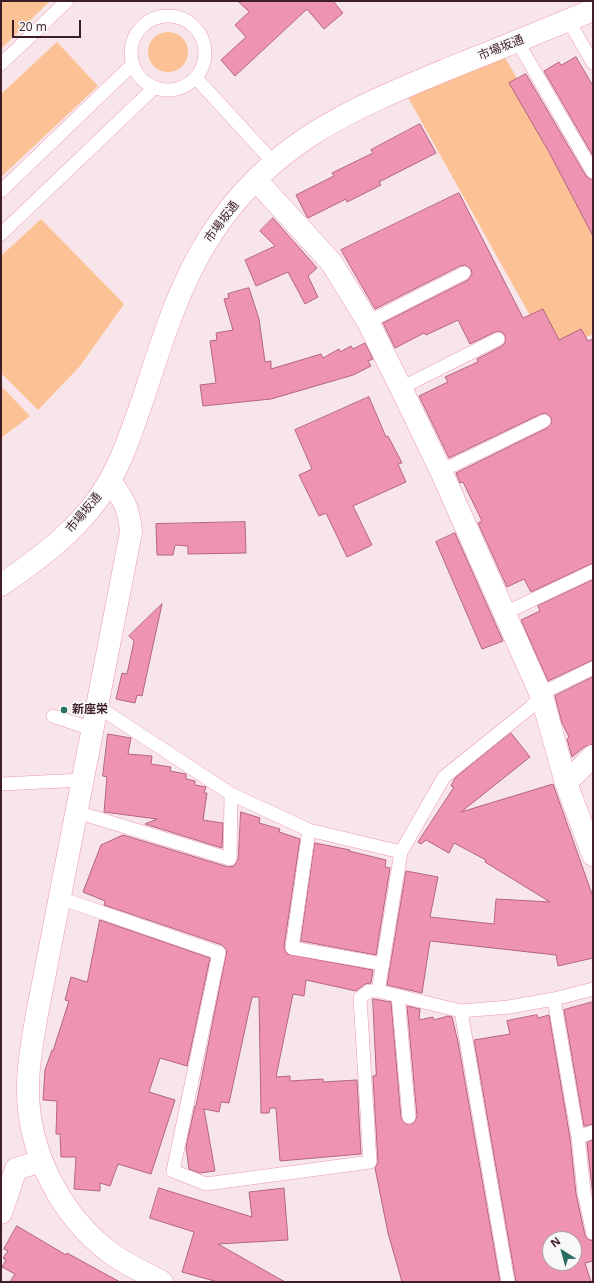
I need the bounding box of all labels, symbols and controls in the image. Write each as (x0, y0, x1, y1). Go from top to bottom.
scale bar (14, 12, 83, 38)
text: 20 m (19, 18, 47, 35)
street label: 市場坂通 (476, 32, 526, 64)
street label: 市場坂通 (202, 198, 242, 246)
street label: 市場坂通 (63, 490, 105, 536)
place label: 新座栄 (72, 703, 108, 717)
marker: 新座栄 (59, 705, 69, 715)
north arrow (542, 1231, 582, 1271)
text: N (547, 1233, 563, 1251)

